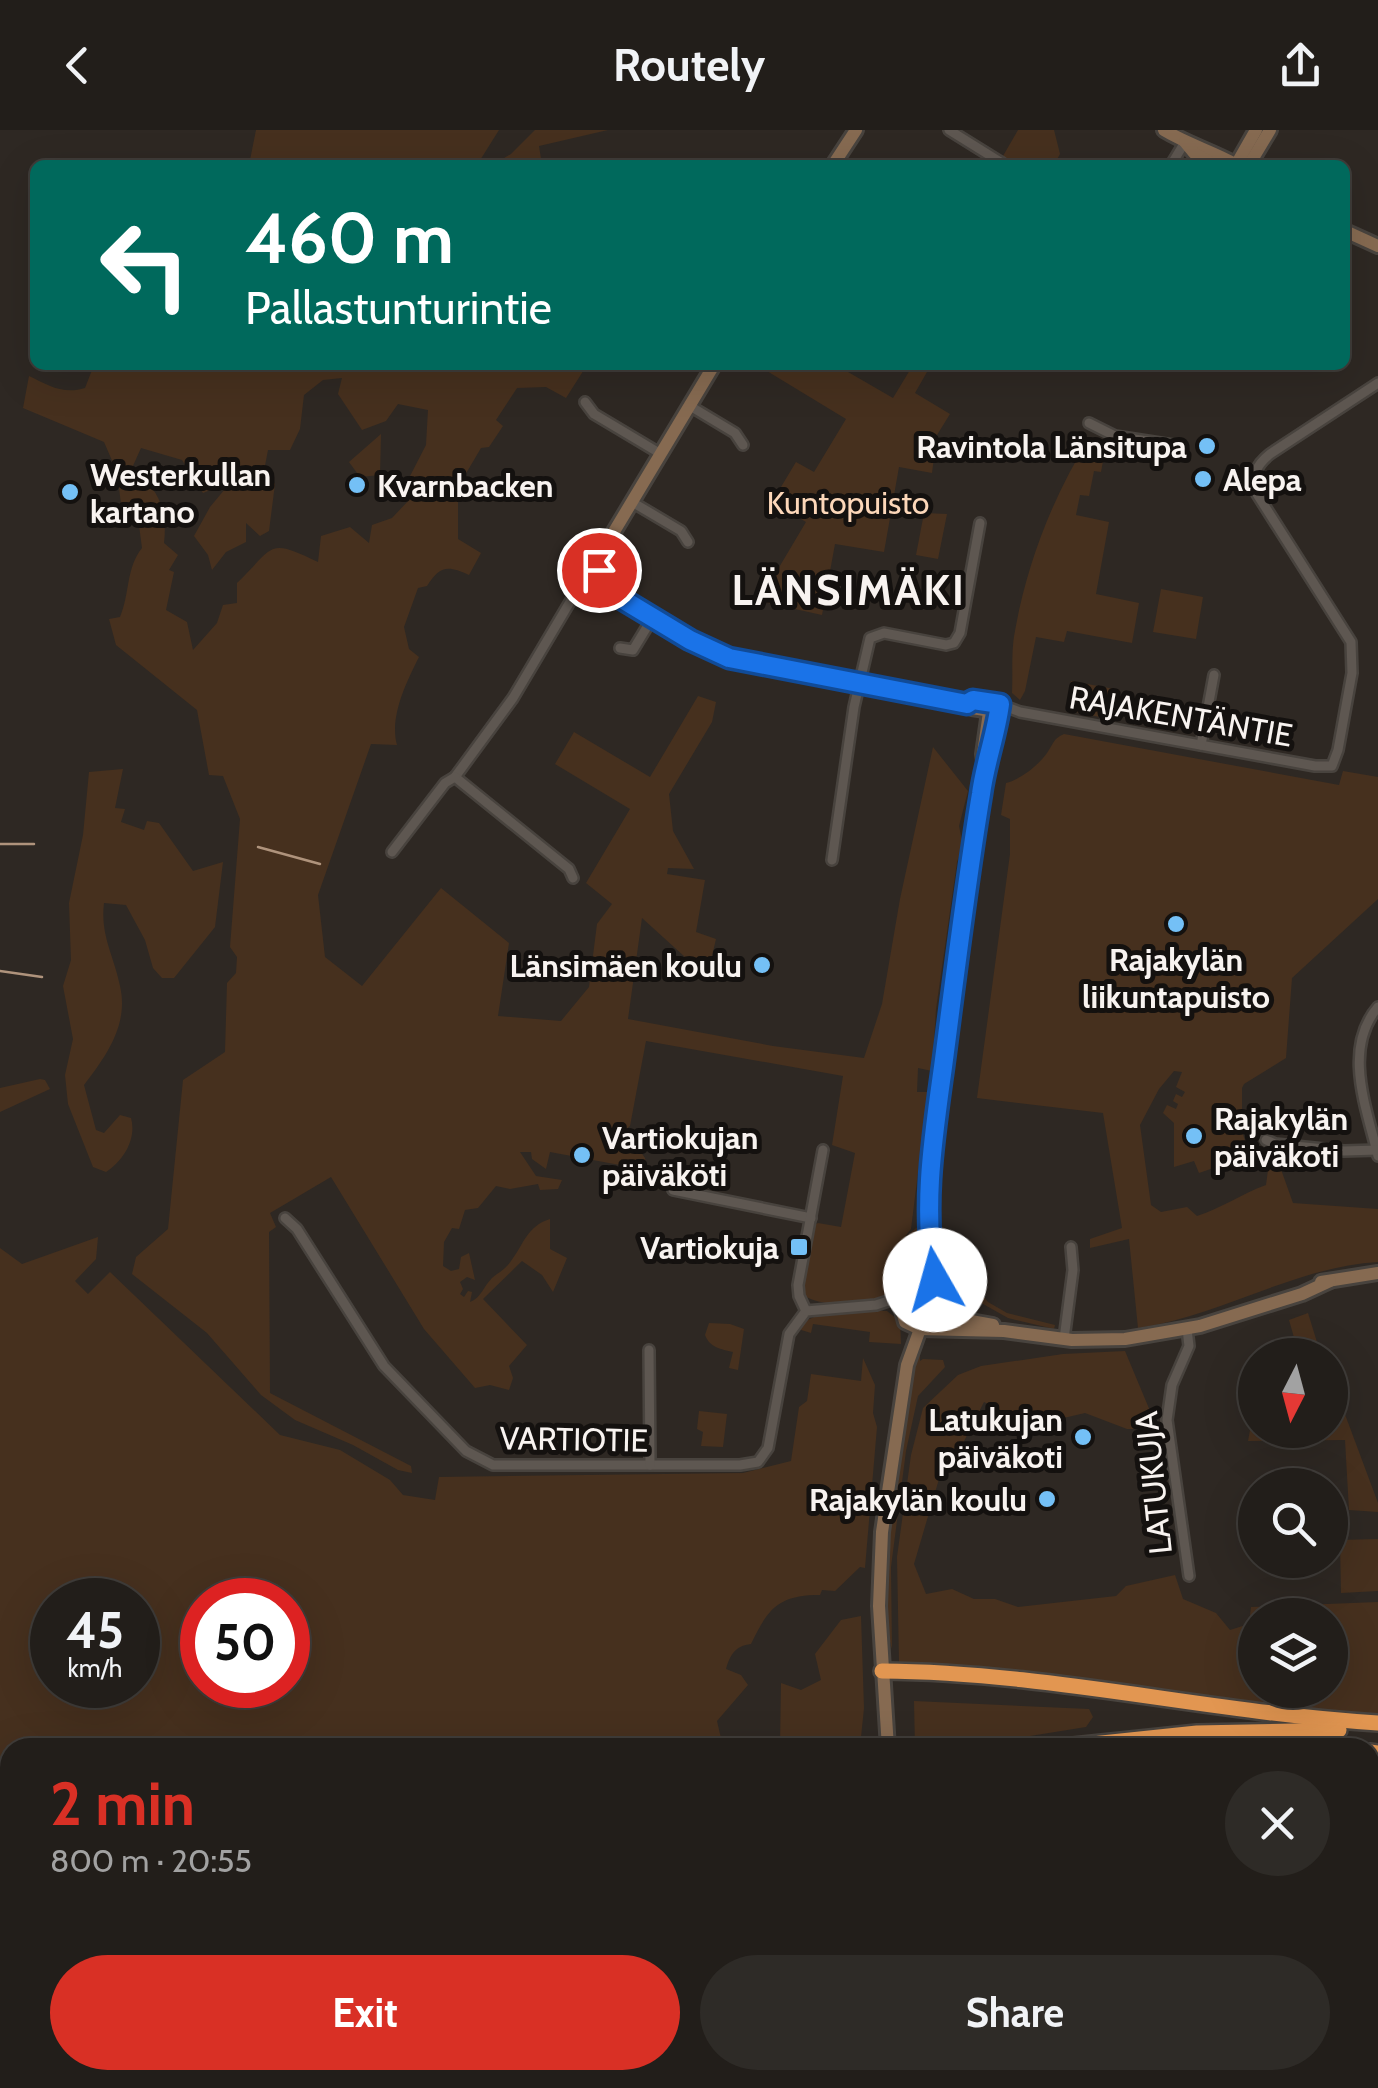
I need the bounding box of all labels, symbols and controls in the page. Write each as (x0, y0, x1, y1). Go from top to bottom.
icon: back (50, 38, 105, 93)
text: Routely (613, 38, 765, 92)
icon: share (1273, 38, 1328, 93)
text: 460 m (245, 195, 454, 281)
icon: left (80, 200, 210, 330)
text: Pallastunturintie (245, 281, 552, 335)
place label: Ravintola Länsitupa (916, 427, 1187, 466)
marker: Ravintola Länsitupa (1196, 435, 1218, 457)
place label: Westerkullan kartano (90, 455, 271, 531)
place label: Alepa (1223, 460, 1302, 499)
place label: Kvarnbacken (377, 466, 553, 505)
marker: Alepa (1192, 468, 1214, 490)
marker: Kvarnbacken (346, 474, 368, 496)
marker: Westerkullan kartano (59, 481, 81, 503)
park label: Kuntopuisto (767, 483, 929, 522)
pin (557, 528, 642, 613)
icon: arrive (572, 543, 627, 598)
district label: LÄNSIMÄKI (732, 564, 966, 616)
street label: RAJAKENTÄNTIE (1066, 677, 1296, 755)
marker: Rajakylän liikuntapuisto (1165, 913, 1187, 935)
place label: Rajakylän liikuntapuisto (1082, 940, 1270, 1016)
place label: Länsimäen koulu (509, 946, 742, 985)
marker: Länsimäen koulu (751, 954, 773, 976)
place label: Rajakylän päiväkoti (1214, 1099, 1348, 1175)
place label: Vartiokujan päiväköti (602, 1118, 758, 1194)
marker: Rajakylän päiväkoti (1183, 1125, 1205, 1147)
marker: Vartiokujan päiväköti (571, 1144, 593, 1166)
place label: Vartiokuja (640, 1228, 779, 1267)
position arrow (883, 1228, 987, 1332)
marker: Vartiokuja (788, 1236, 810, 1258)
north arrow (1238, 1338, 1348, 1448)
map controls (1238, 1338, 1348, 1708)
place label: Latukujan päiväkoti (928, 1400, 1063, 1476)
street label: LATUKUJA (1126, 1409, 1180, 1556)
street label: VARTIOTIE (499, 1418, 649, 1460)
marker: Latukujan päiväkoti (1072, 1426, 1094, 1448)
button: search (1238, 1468, 1348, 1578)
place label: Rajakylän koulu (809, 1480, 1027, 1519)
marker: Rajakylän koulu (1036, 1488, 1058, 1510)
speed limit sign: 50 (180, 1578, 310, 1708)
button: layers (1238, 1598, 1348, 1708)
text: 45 (66, 1600, 124, 1661)
text: km/h (68, 1653, 122, 1683)
text: 2 min (50, 1767, 195, 1840)
button: close (1225, 1771, 1330, 1876)
text: 800 m · 20:55 (50, 1841, 252, 1880)
button: Exit (50, 1955, 680, 2070)
button: Share (700, 1955, 1330, 2070)

